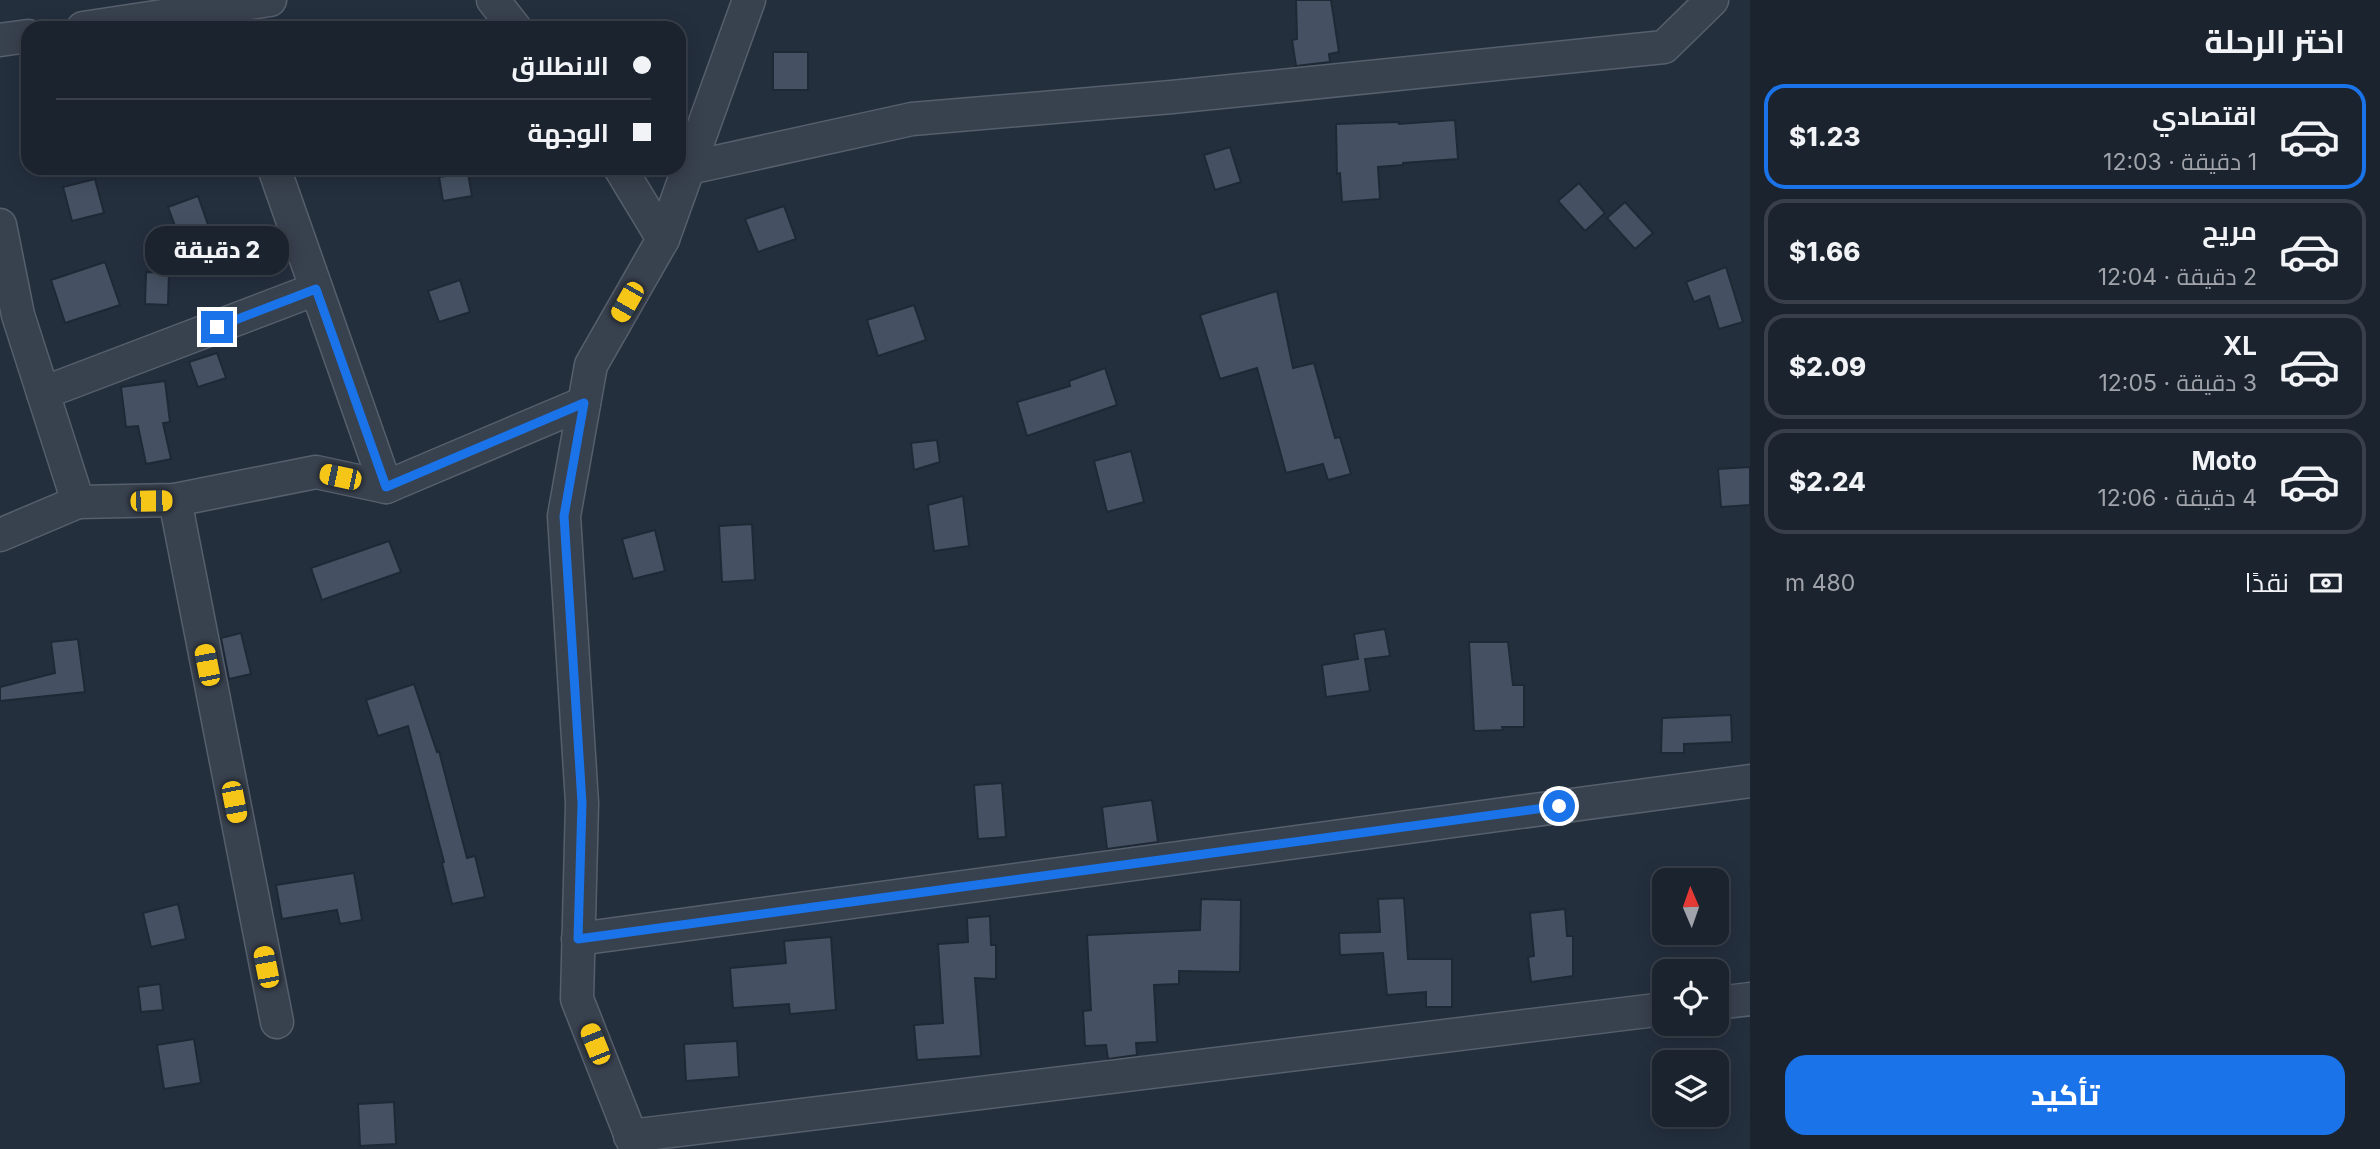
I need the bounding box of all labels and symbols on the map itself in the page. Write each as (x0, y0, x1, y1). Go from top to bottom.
callout: 2 دقيقة (145, 226, 289, 274)
car (608, 279, 647, 325)
route end (201, 311, 233, 343)
car (318, 462, 363, 492)
car (130, 490, 173, 512)
car (193, 642, 222, 688)
car (220, 779, 249, 825)
route start (1543, 790, 1575, 822)
north arrow (1652, 868, 1729, 945)
car (252, 944, 281, 990)
car (578, 1021, 613, 1067)

